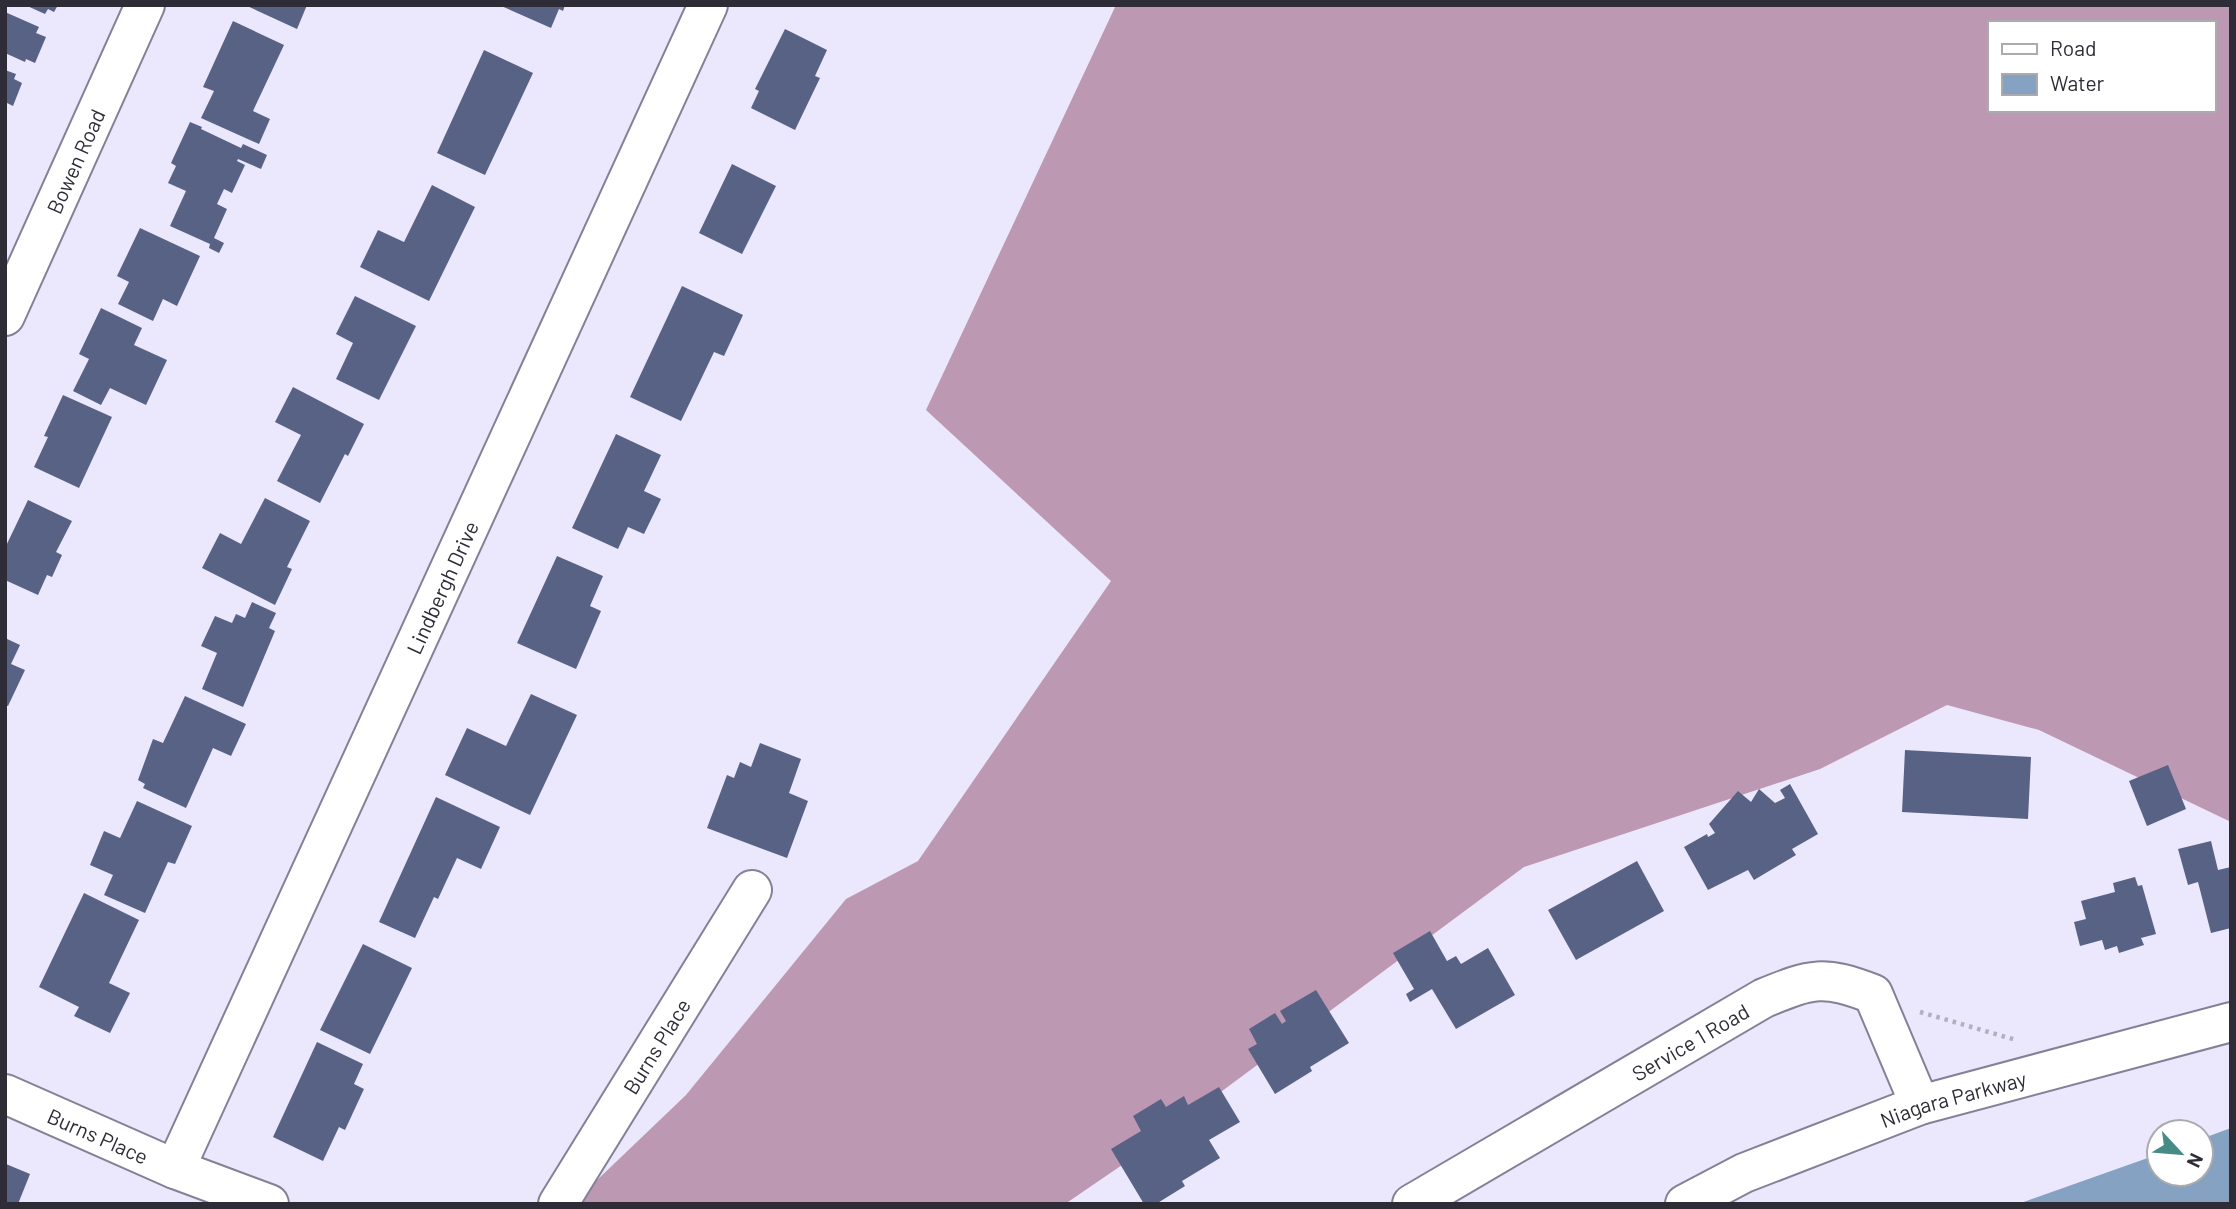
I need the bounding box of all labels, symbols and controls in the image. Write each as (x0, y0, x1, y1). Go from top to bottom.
legend (1988, 21, 2215, 112)
text: Road (2050, 35, 2096, 60)
text: Water (2050, 70, 2105, 95)
street label: Bowen Road (40, 105, 109, 217)
street label: Lindbergh Drive (400, 517, 483, 658)
street label: Burns Place (617, 993, 695, 1098)
street label: Service 1 Road (1627, 997, 1753, 1085)
street label: Niagara Parkway (1876, 1065, 2029, 1132)
street label: Burns Place (44, 1102, 153, 1168)
north arrow (2145, 1118, 2215, 1188)
text: N (2183, 1150, 2209, 1171)

